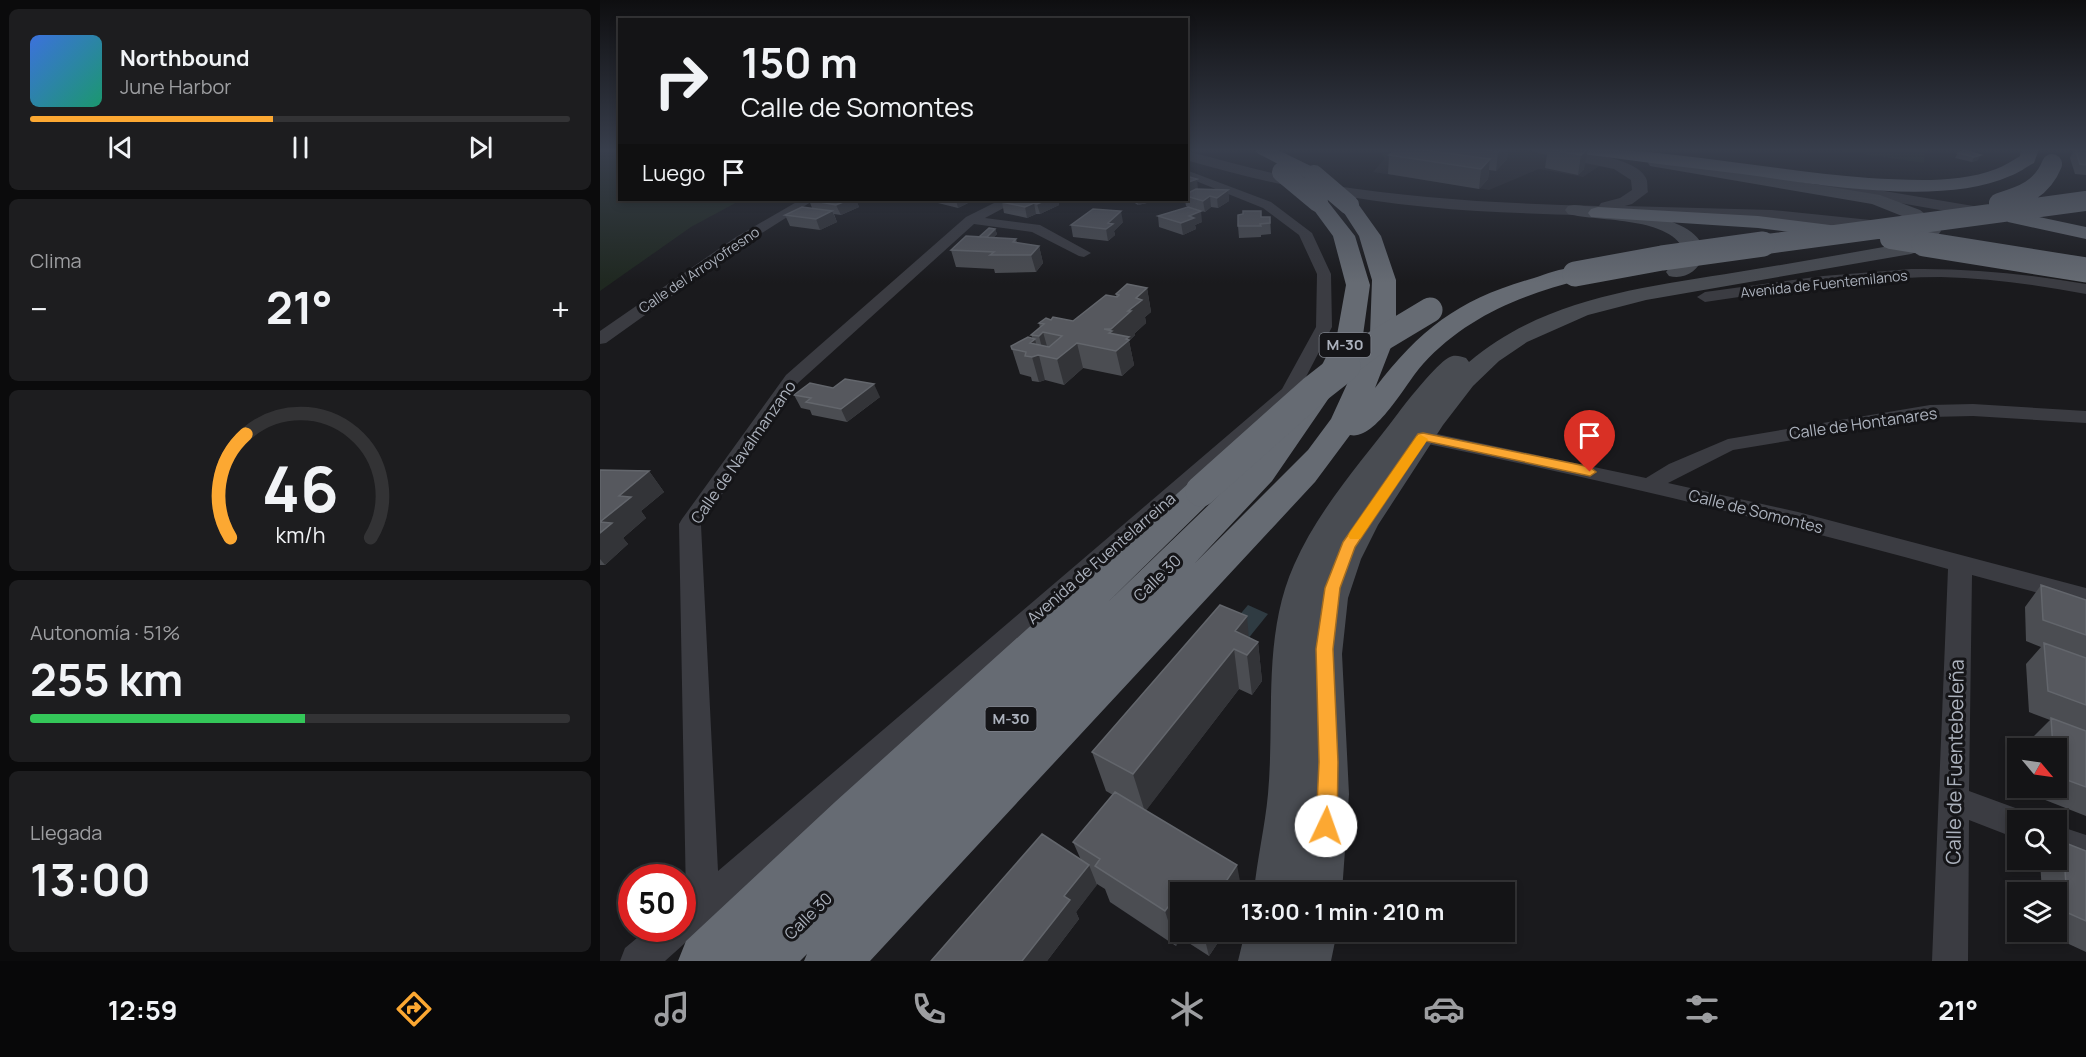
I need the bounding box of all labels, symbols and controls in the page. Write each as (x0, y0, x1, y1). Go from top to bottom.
text: 150 m (741, 33, 858, 91)
icon: right (642, 42, 720, 120)
text: Northbound (120, 43, 250, 73)
text: June Harbor (120, 73, 232, 100)
text: Calle de Somontes (741, 88, 974, 125)
icon: previous (104, 131, 137, 164)
icon: pause (284, 131, 317, 164)
icon: next (464, 131, 497, 164)
icon: arrive (717, 156, 750, 189)
text: Luego (642, 158, 705, 188)
street label: Calle del Arroyofresno (635, 222, 763, 317)
text: Clima (30, 247, 82, 274)
street label: Avenida de Fuentemilanos (1740, 265, 1908, 302)
text: 21° (266, 276, 333, 338)
text: − (30, 286, 48, 331)
text: + (551, 286, 570, 331)
road number: M-30 (1320, 333, 1371, 357)
street label: Calle de Navalmanzano (685, 376, 801, 528)
street label: Calle de Hontanares (1788, 402, 1938, 444)
pin (1564, 410, 1615, 472)
icon: arrive (1573, 419, 1606, 452)
text: 46 (262, 445, 338, 531)
street label: Calle de Somontes (1686, 484, 1826, 538)
street label: Avenida de Fuentelarreina (1022, 487, 1180, 629)
text: km/h (275, 520, 325, 549)
street label: Calle 30 (1128, 550, 1186, 606)
text: Autonomía · 51% (30, 619, 180, 646)
text: 255 km (30, 648, 183, 710)
street label: Calle de Fuentebeleña (1939, 659, 1970, 865)
road number: M-30 (986, 707, 1036, 731)
north arrow (2007, 738, 2067, 798)
map controls (2007, 738, 2067, 942)
position arrow (1294, 794, 1358, 858)
button: search (2007, 810, 2067, 870)
text: Llegada (30, 819, 102, 846)
text: 13:00 (30, 848, 151, 910)
speed limit sign: 50 (618, 864, 696, 942)
button: layers (2007, 882, 2067, 942)
street label: Calle 30 (779, 888, 837, 944)
text: 13:00 · 1 min · 210 m (1241, 897, 1444, 927)
icon: directions (393, 988, 435, 1030)
icon: music (651, 988, 693, 1030)
icon: phone (908, 988, 950, 1030)
icon: climate (1166, 988, 1208, 1030)
icon: car (1423, 988, 1465, 1030)
icon: filters (1681, 988, 1723, 1030)
text: 12:59 (108, 991, 178, 1028)
text: 21° (1938, 991, 1978, 1028)

